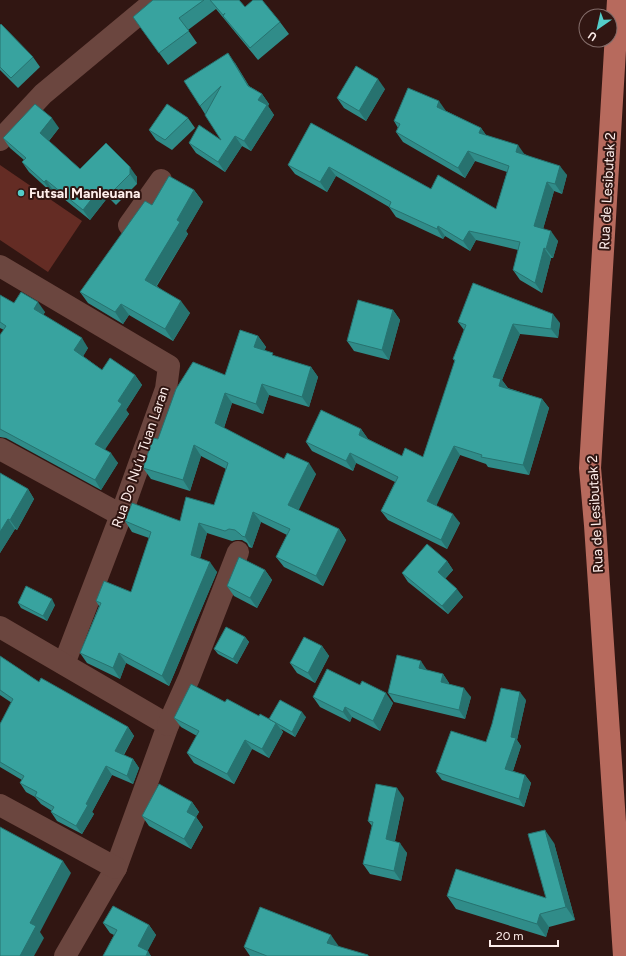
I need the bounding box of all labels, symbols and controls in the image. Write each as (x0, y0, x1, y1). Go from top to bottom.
north arrow (578, 8, 618, 48)
text: U (586, 28, 600, 43)
street label: Rua de Lesibutak 2 (596, 132, 619, 250)
place label: Futsal Manleuana (29, 185, 140, 202)
marker: Futsal Manleuana (16, 188, 26, 198)
street label: Rua Do Nu’u Tuan Laran (108, 384, 173, 530)
street label: Rua de Lesibutak 2 (584, 455, 607, 573)
scale bar (490, 922, 558, 948)
text: 20 m (496, 929, 524, 943)

